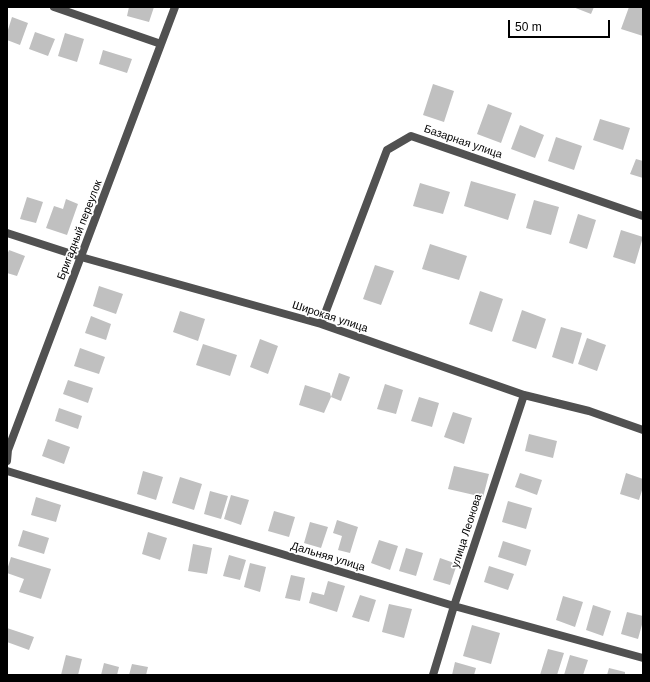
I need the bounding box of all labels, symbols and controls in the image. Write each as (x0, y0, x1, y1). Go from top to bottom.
scale bar (510, 12, 612, 38)
text: 50 m (515, 20, 542, 34)
street label: Базарная улица (422, 122, 504, 162)
street label: Бригадный переулок (55, 178, 105, 282)
street label: Широкая улица (290, 299, 370, 335)
street label: улица Леонова (449, 492, 485, 570)
street label: Дальняя улица (289, 539, 367, 575)

